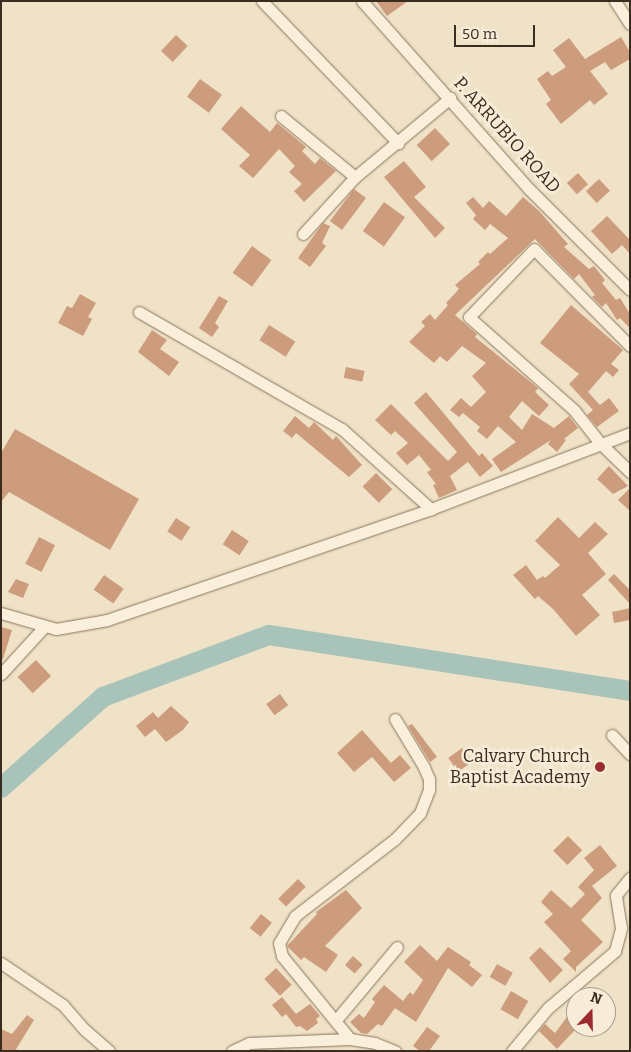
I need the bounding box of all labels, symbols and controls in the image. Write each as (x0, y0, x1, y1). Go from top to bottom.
scale bar (456, 15, 537, 47)
text: 50 m (462, 25, 497, 43)
street label: P. ARRUBIO ROAD (449, 72, 565, 198)
place label: Calvary Church Baptist Academy (450, 746, 590, 789)
marker: Calvary Church Baptist Academy (594, 761, 606, 773)
north arrow (566, 987, 616, 1037)
text: N (588, 989, 604, 1008)

